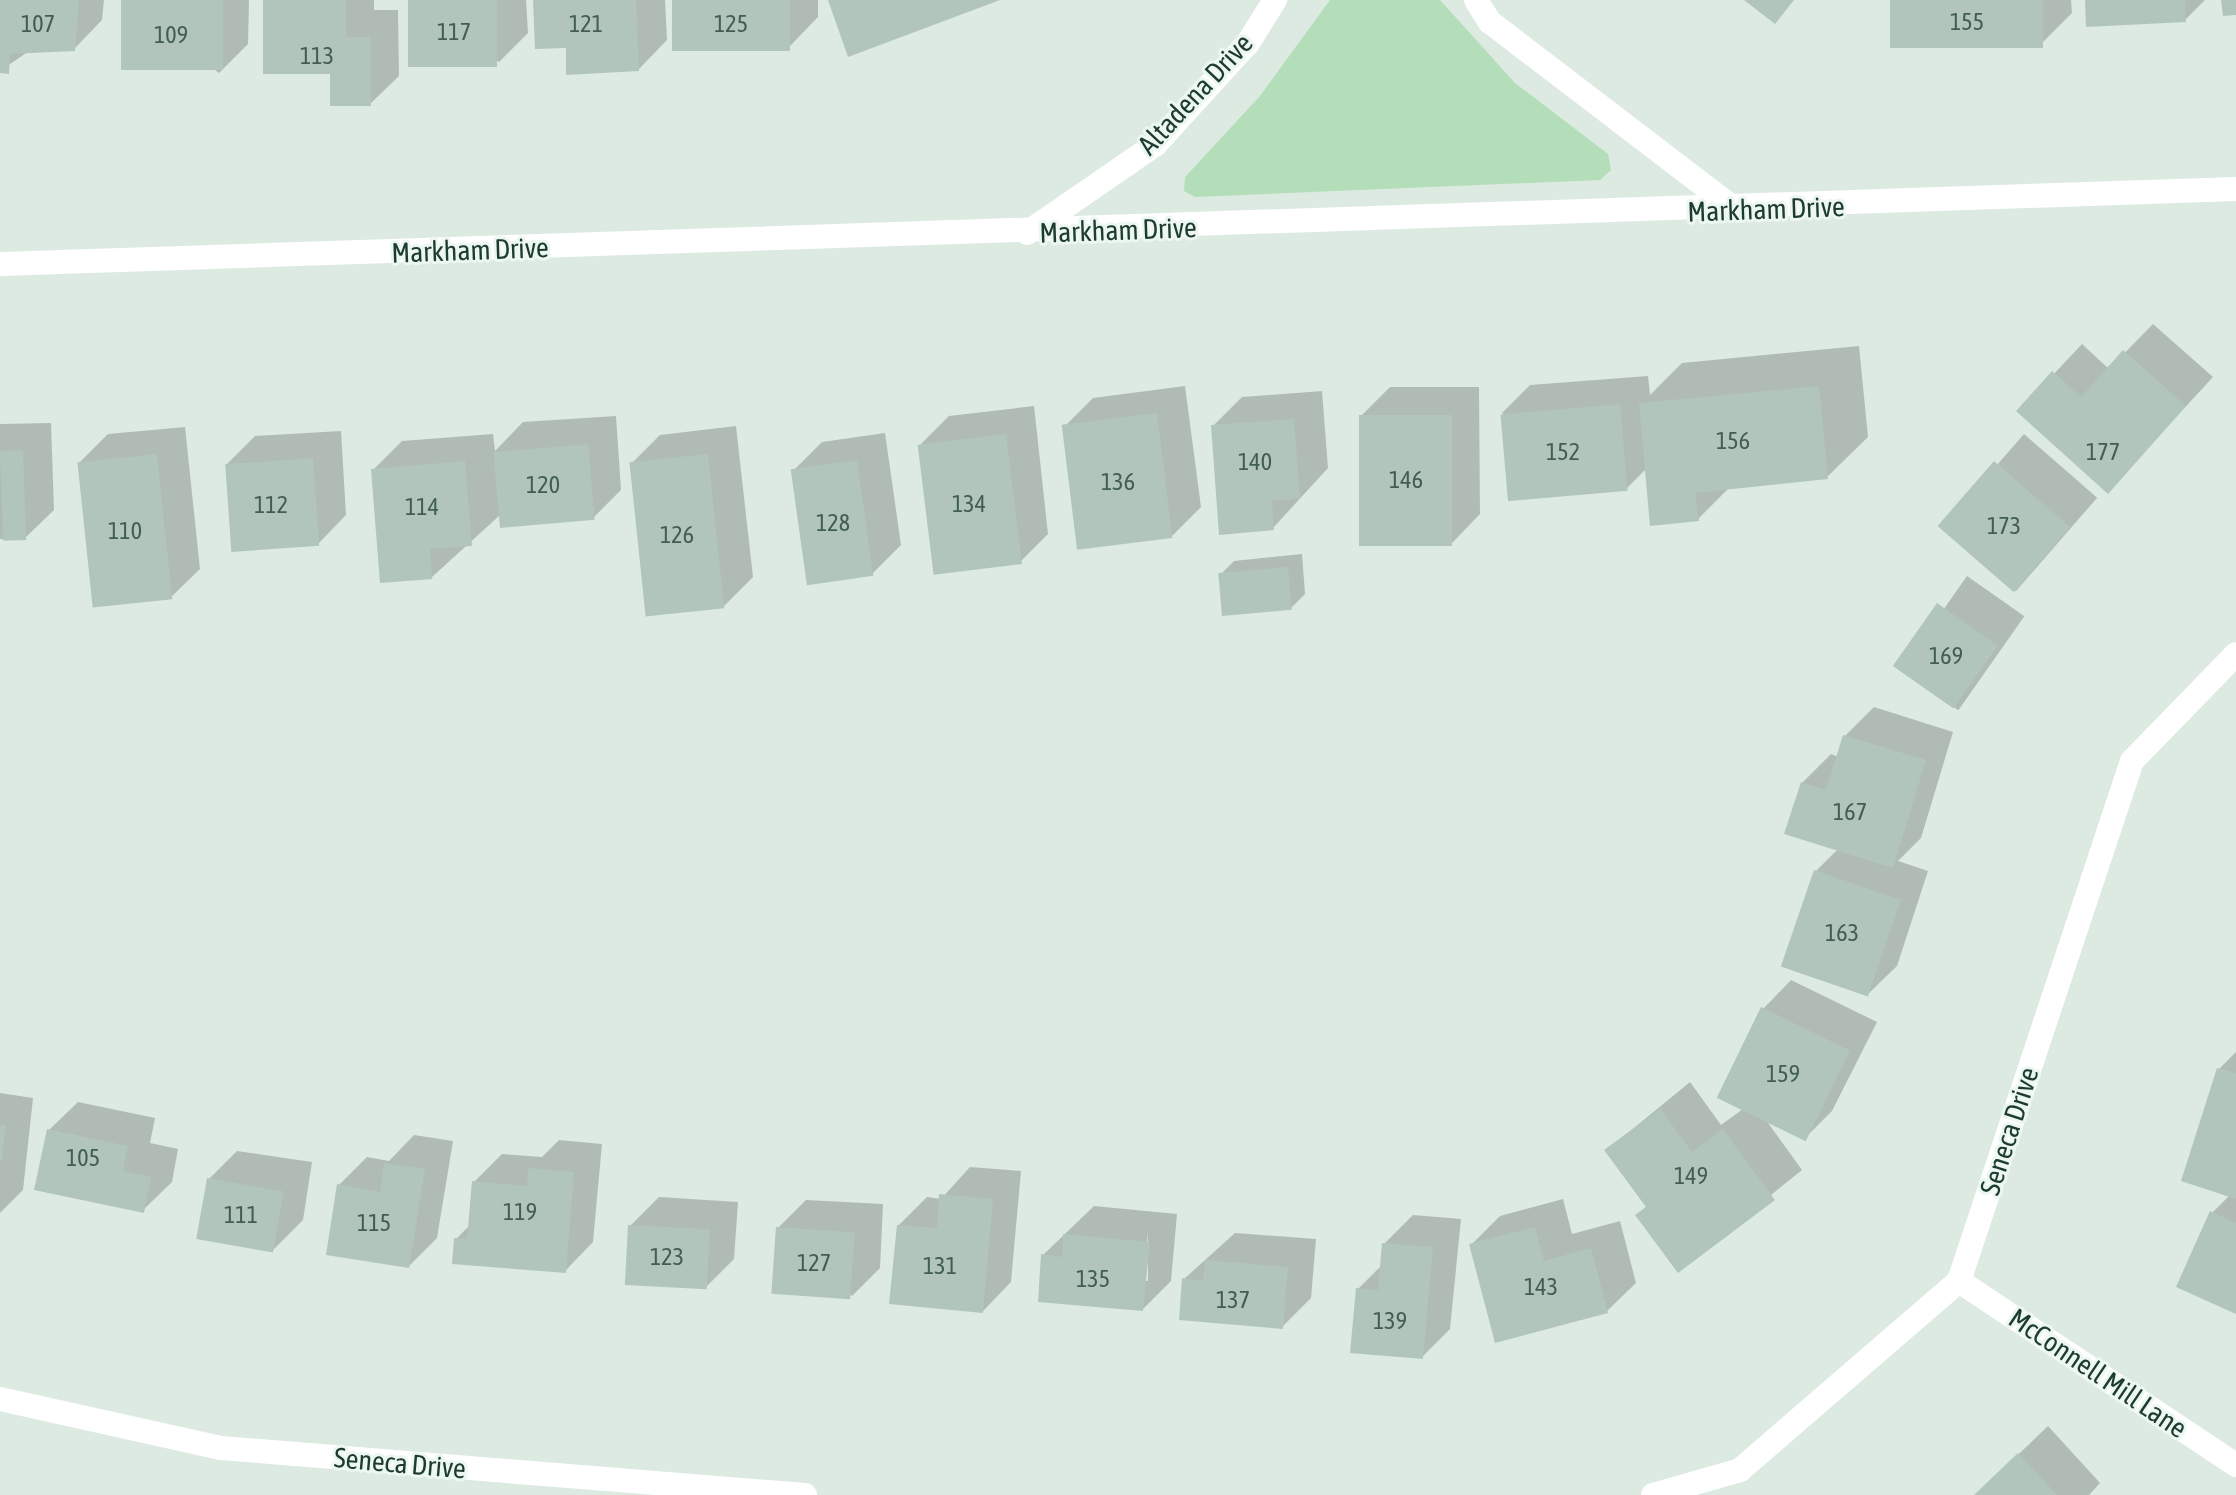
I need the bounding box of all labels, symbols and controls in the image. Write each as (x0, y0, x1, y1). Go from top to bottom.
house number: 155 (1950, 8, 1984, 36)
house number: 107 (21, 10, 55, 38)
house number: 121 (569, 10, 603, 38)
house number: 125 (714, 10, 748, 38)
house number: 117 (437, 18, 471, 46)
house number: 109 (154, 21, 188, 49)
street label: Altadena Drive (1131, 27, 1259, 161)
house number: 113 (300, 42, 334, 70)
street label: Markham Drive (1687, 189, 1845, 229)
street label: Markham Drive (1039, 210, 1197, 250)
street label: Markham Drive (391, 230, 549, 270)
house number: 156 (1716, 427, 1750, 455)
house number: 152 (1546, 438, 1580, 466)
house number: 177 (2086, 438, 2120, 466)
house number: 140 (1238, 448, 1272, 476)
house number: 146 (1389, 466, 1423, 494)
house number: 136 (1101, 468, 1135, 496)
house number: 120 (526, 471, 560, 499)
house number: 134 (952, 490, 986, 518)
house number: 112 (254, 491, 288, 519)
house number: 114 (405, 493, 439, 521)
house number: 128 (816, 509, 850, 537)
house number: 173 (1987, 512, 2021, 540)
house number: 110 (108, 517, 142, 545)
house number: 126 (660, 521, 694, 549)
house number: 169 (1929, 642, 1963, 670)
house number: 167 (1833, 798, 1867, 826)
house number: 163 (1825, 919, 1859, 947)
house number: 159 (1766, 1060, 1800, 1088)
street label: Seneca Drive (1973, 1063, 2045, 1199)
house number: 105 (66, 1144, 100, 1172)
house number: 149 (1674, 1162, 1708, 1190)
house number: 119 (503, 1198, 537, 1226)
house number: 111 (224, 1201, 258, 1229)
house number: 115 (357, 1209, 391, 1237)
house number: 123 (650, 1243, 684, 1271)
house number: 127 (797, 1249, 831, 1277)
house number: 131 (923, 1252, 957, 1280)
house number: 135 (1076, 1265, 1110, 1293)
house number: 143 (1524, 1273, 1558, 1301)
house number: 137 (1216, 1286, 1250, 1314)
street label: McConnell Mill Lane (2003, 1301, 2193, 1445)
house number: 139 (1373, 1307, 1407, 1335)
street label: Seneca Drive (333, 1441, 467, 1485)

